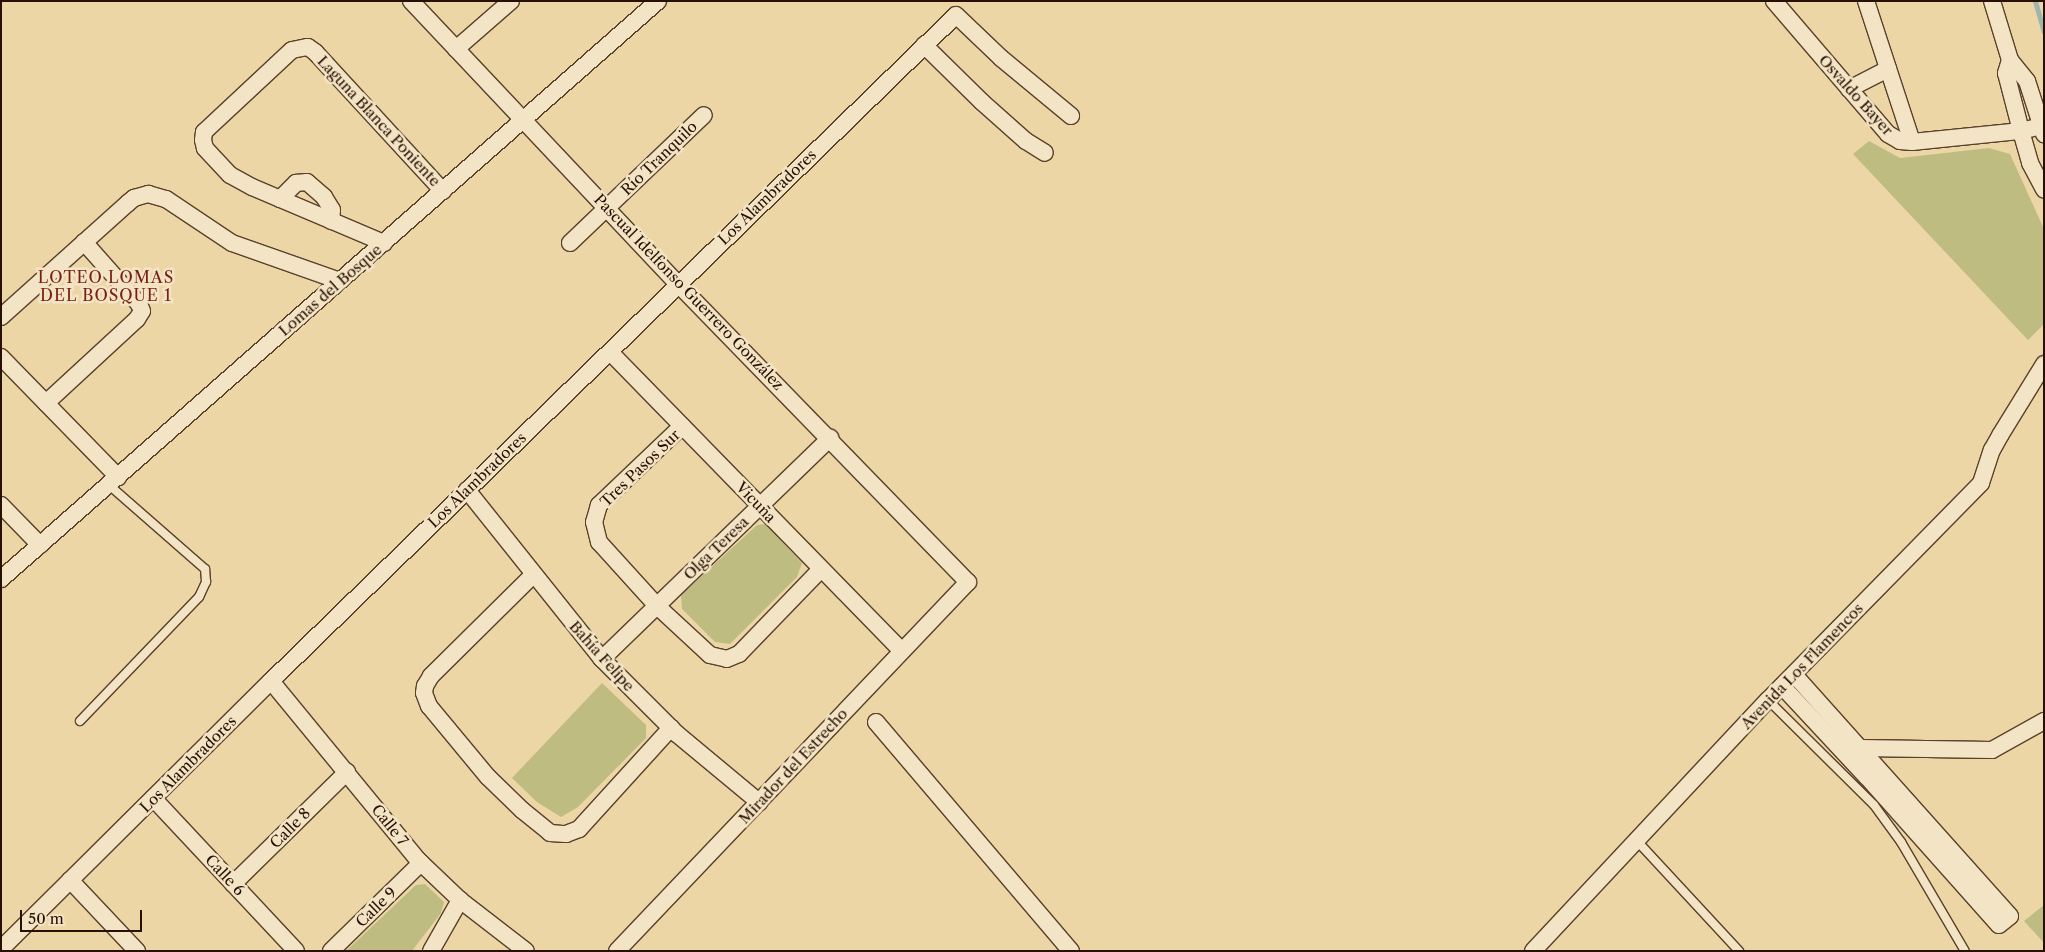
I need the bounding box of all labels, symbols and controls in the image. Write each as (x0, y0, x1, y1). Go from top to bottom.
street label: Osvaldo Bayer (1815, 51, 1897, 139)
street label: Laguna Blanca Poniente (314, 52, 444, 190)
street label: Río Tranquilo (617, 117, 701, 199)
street label: Los Alambradores (714, 146, 820, 248)
street label: Pascual Idelfonso Guerrero González (590, 190, 788, 394)
street label: Lomas del Bosque (275, 240, 385, 340)
district label: LOTEO LOMAS DEL BOSQUE 1 (36, 267, 176, 305)
street label: Tres Pasos Sur (596, 425, 684, 511)
street label: Los Alambradores (424, 429, 530, 531)
street label: Vicuña (732, 478, 780, 526)
street label: Olga Teresa (680, 512, 752, 584)
street label: Avenida Los Flamencos (1737, 599, 1867, 733)
street label: Bahía Felipe (566, 617, 638, 695)
street label: Mirador del Estrecho (735, 704, 851, 828)
street label: Los Alambradores (136, 712, 240, 816)
street label: Calle 7 (368, 801, 412, 849)
street label: Calle 8 (266, 804, 314, 852)
street label: Calle 6 (202, 851, 248, 899)
street label: Calle 9 (352, 883, 400, 931)
scale bar (22, 900, 145, 932)
text: 50 m (28, 909, 64, 928)

